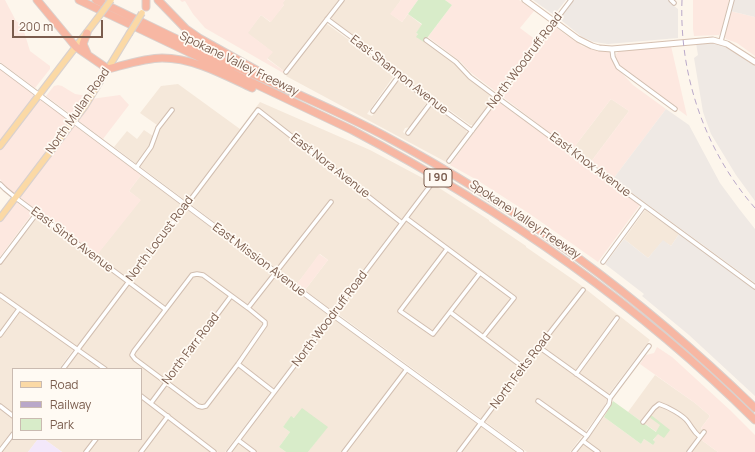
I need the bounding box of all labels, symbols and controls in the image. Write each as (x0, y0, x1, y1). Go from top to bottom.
street label: North Woodruff Road (484, 10, 566, 112)
scale bar (14, 12, 105, 38)
text: 200 m (19, 18, 53, 35)
street label: Spokane Valley Freeway (177, 29, 301, 99)
street label: East Shannon Avenue (347, 32, 451, 118)
street label: North Mullan Road (43, 65, 113, 157)
street label: East Knox Avenue (547, 130, 633, 200)
street label: East Nora Avenue (288, 131, 372, 201)
road number: I 90 (424, 169, 452, 187)
street label: Spokane Valley Freeway (467, 177, 583, 263)
street label: North Locust Road (123, 194, 197, 284)
street label: East Sinto Avenue (28, 204, 116, 276)
street label: East Mission Avenue (210, 220, 308, 300)
street label: North Woodruff Road (289, 268, 371, 370)
street label: North Farr Road (159, 310, 223, 388)
street label: North Felts Road (488, 330, 554, 412)
legend (12, 368, 142, 440)
text: Road (50, 376, 78, 393)
text: Railway (50, 396, 91, 413)
text: Park (50, 416, 74, 433)

